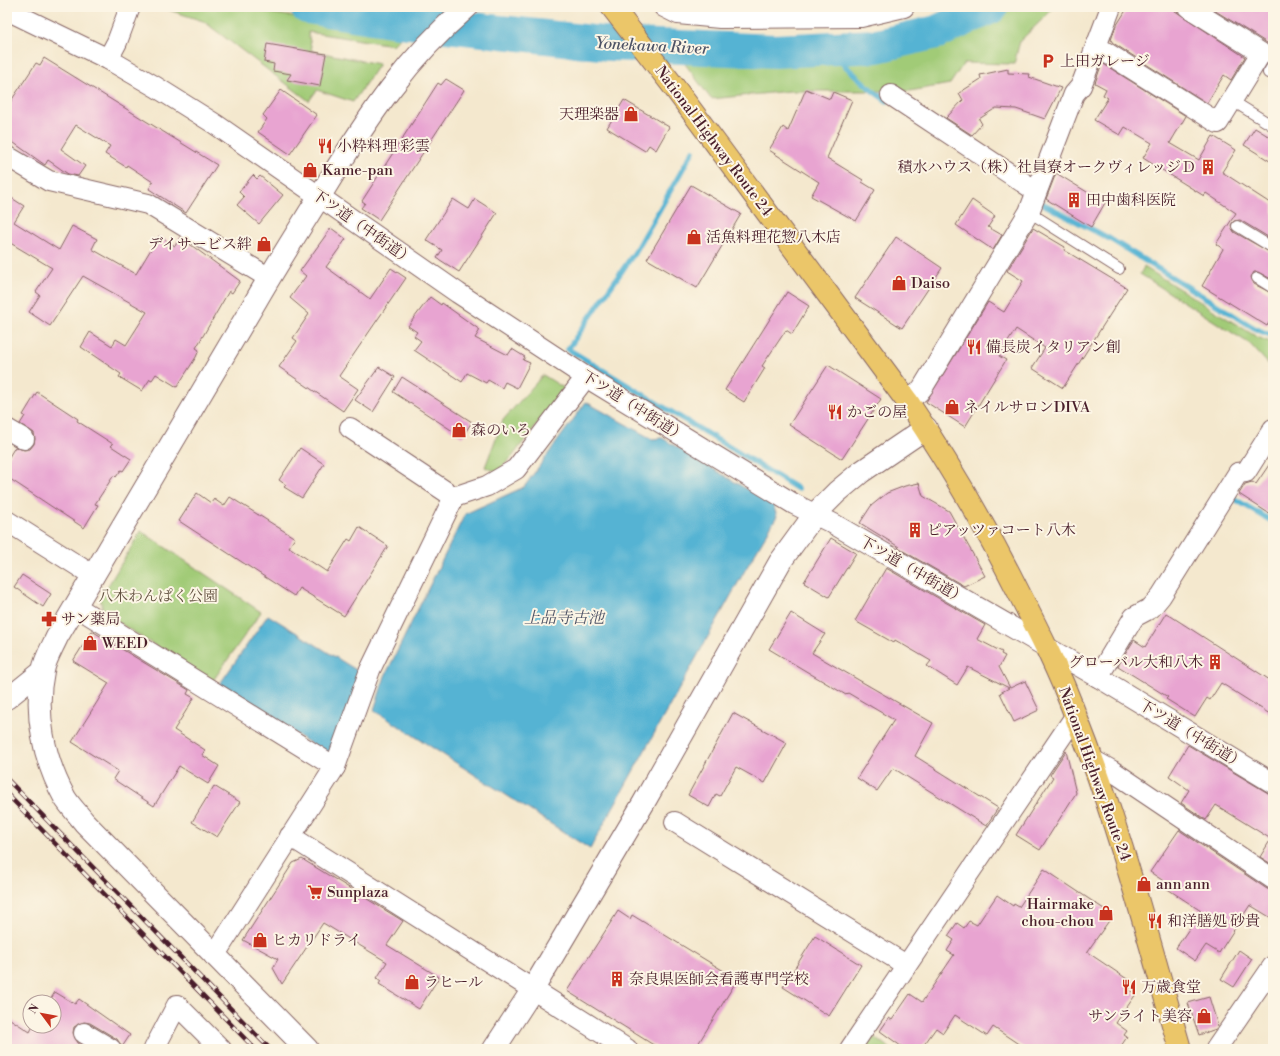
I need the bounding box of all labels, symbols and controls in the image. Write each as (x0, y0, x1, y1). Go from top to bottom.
water label: Yonekawa River (595, 33, 710, 59)
parking icon: 上田ガレージ (1039, 52, 1057, 70)
place label: 上田ガレージ (1060, 52, 1150, 71)
street label: National Highway Route 24 (651, 62, 777, 220)
place label: 天理楽器 (559, 105, 619, 124)
shop icon: 天理楽器 (622, 105, 640, 123)
restaurant icon: 小粋料理 彩雲 (316, 137, 334, 155)
place label: 小粋料理 彩雲 (337, 137, 430, 156)
place label: 積水ハウス（株）社員寮オークヴィレッジＤ (897, 158, 1196, 177)
building icon: 積水ハウス（株）社員寮オークヴィレッジＤ (1199, 158, 1217, 176)
shop icon: Kame-pan (301, 161, 319, 179)
place label: Kame-pan (322, 161, 393, 180)
street label: 下ツ道（中街道） (308, 185, 417, 270)
building icon: 田中歯科医院 (1065, 191, 1083, 209)
place label: 田中歯科医院 (1086, 191, 1176, 210)
shop icon: 活魚料理花惣八木店 (685, 228, 703, 246)
place label: 活魚料理花惣八木店 (706, 228, 841, 247)
place label: デイサービス絆 (148, 235, 252, 254)
shop icon: デイサービス絆 (255, 235, 273, 253)
shop icon: Daiso (890, 274, 908, 292)
place label: Daiso (911, 274, 950, 293)
restaurant icon: 備長炭イタリアン創 (965, 338, 983, 356)
place label: 備長炭イタリアン創 (986, 338, 1120, 357)
street label: 下ツ道（中街道） (578, 367, 690, 446)
shop icon: ネイルサロンDIVA (943, 398, 961, 416)
place label: ネイルサロンDIVA (964, 398, 1091, 417)
restaurant icon: かごの屋 (826, 403, 844, 421)
place label: かごの屋 (847, 403, 907, 422)
shop icon: 森のいろ (450, 421, 468, 439)
place label: 森のいろ (471, 421, 531, 440)
building icon: ピアッツァコート八木 (906, 521, 924, 539)
place label: ピアッツァコート八木 (927, 521, 1076, 540)
street label: 下ツ道（中街道） (856, 532, 969, 609)
park label: 八木わんぱく公園 (98, 587, 218, 606)
water label: 上品寺古池 (524, 608, 606, 628)
pharmacy icon: サン薬局 (40, 610, 58, 628)
place label: サン薬局 (61, 610, 120, 629)
shop icon: WEED (81, 634, 99, 652)
place label: WEED (101, 634, 148, 653)
place label: グローバル大和八木 (1069, 653, 1203, 672)
building icon: グローバル大和八木 (1206, 653, 1224, 671)
street label: National Highway Route 24 (1054, 685, 1135, 864)
street label: 下ツ道（中街道） (1135, 695, 1248, 773)
shop icon: ann ann (1135, 875, 1153, 893)
place label: ann ann (1156, 875, 1210, 894)
supermarket icon: Sunplaza (306, 883, 324, 901)
place label: Sunplaza (327, 883, 389, 902)
place label: Hairmake chou-chou (1021, 895, 1094, 931)
shop icon: Hairmake chou-chou (1097, 904, 1115, 922)
restaurant icon: 和洋膳処 砂貴 (1146, 912, 1164, 930)
place label: 和洋膳処 砂貴 (1167, 912, 1260, 931)
shop icon: ヒカリドライ (251, 931, 269, 949)
place label: ヒカリドライ (272, 931, 362, 950)
building icon: 奈良県医師会看護専門学校 (608, 970, 626, 988)
place label: 奈良県医師会看護専門学校 (629, 970, 809, 989)
shop icon: ラヒール (403, 973, 421, 991)
place label: ラヒール (424, 973, 483, 992)
restaurant icon: 万歳食堂 (1120, 978, 1138, 996)
place label: 万歳食堂 (1141, 978, 1201, 997)
north arrow (22, 994, 62, 1034)
text: N (26, 1002, 43, 1017)
place label: サンライト美容 (1088, 1007, 1192, 1026)
shop icon: サンライト美容 (1195, 1007, 1213, 1025)

